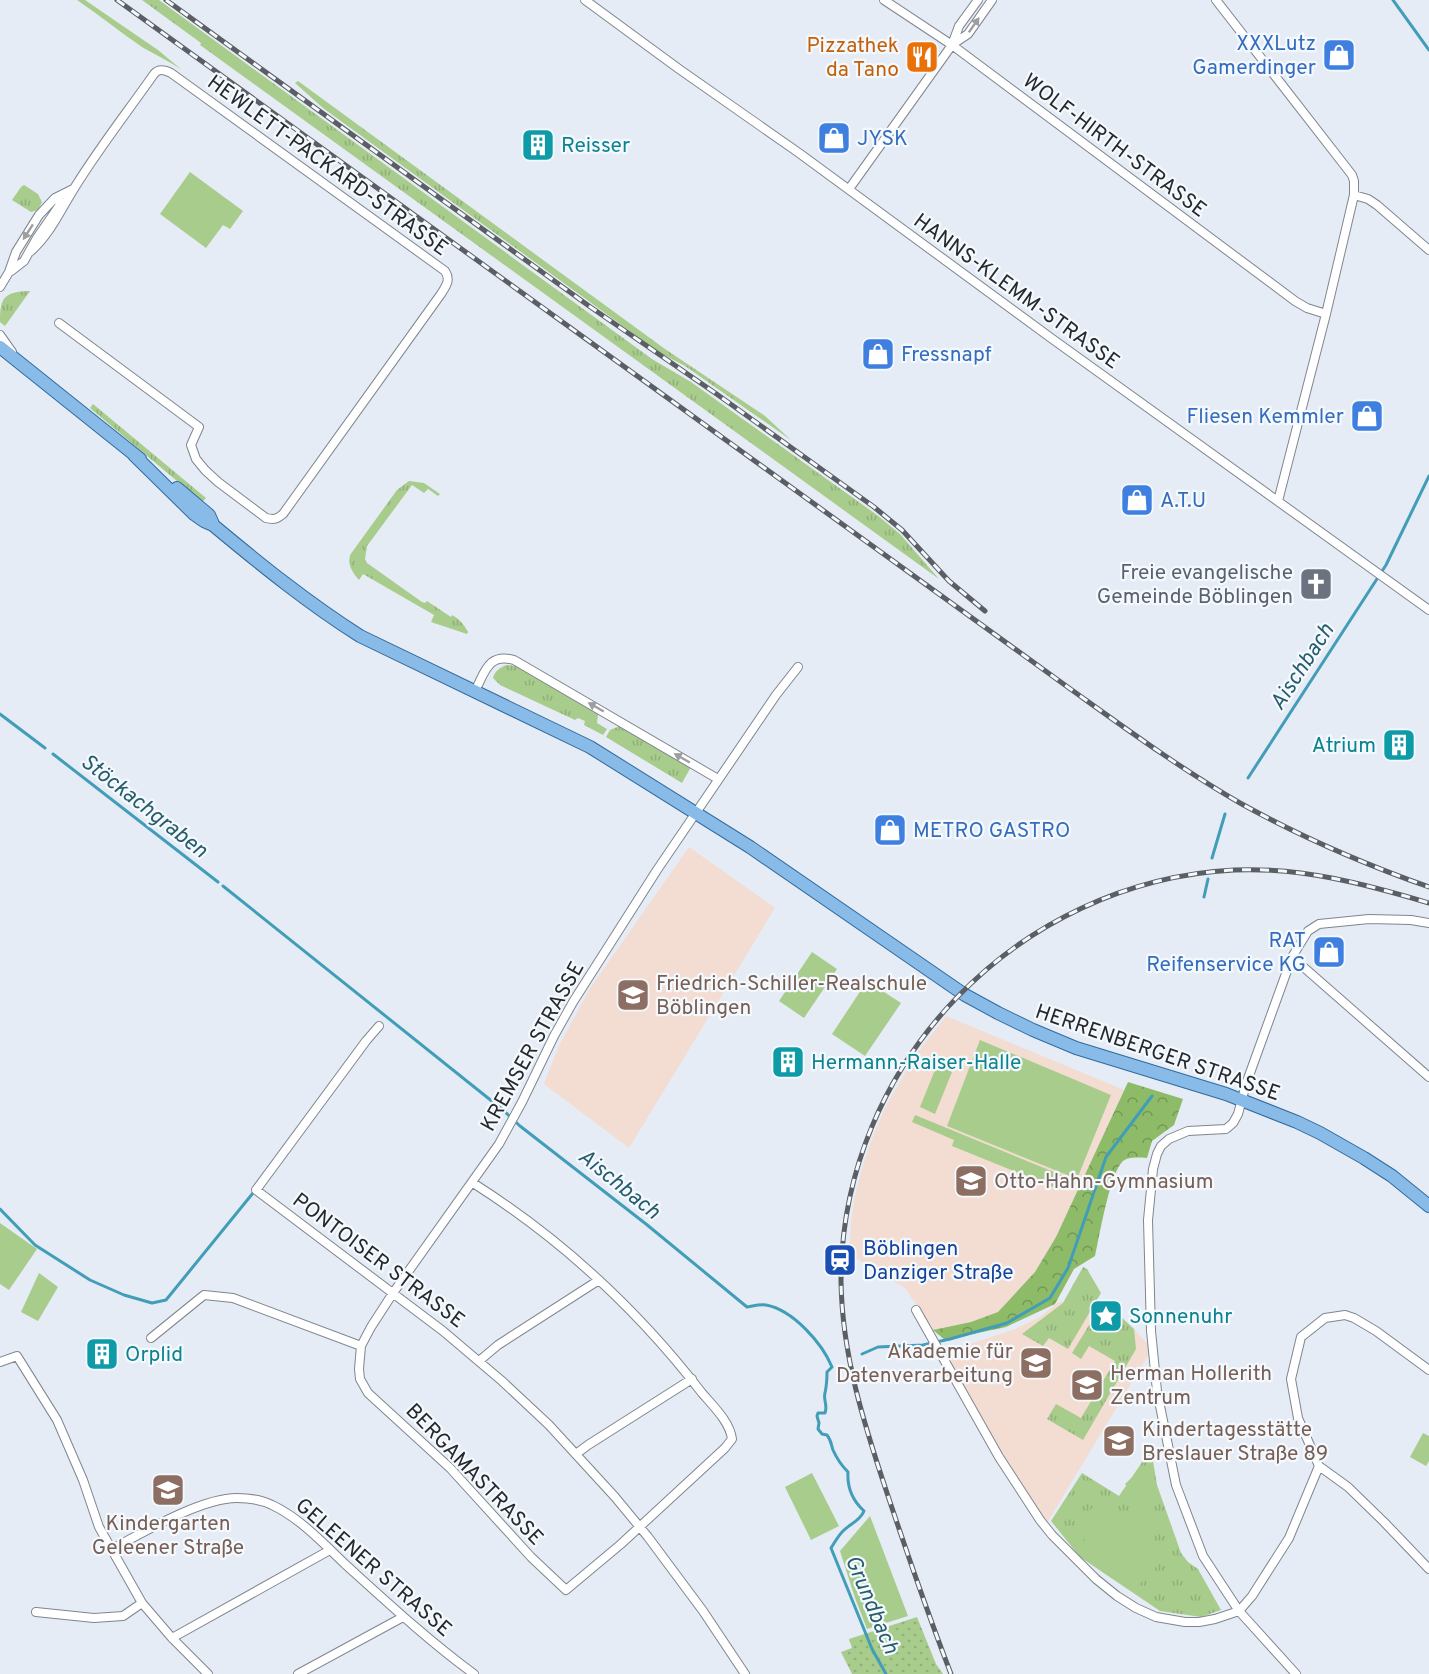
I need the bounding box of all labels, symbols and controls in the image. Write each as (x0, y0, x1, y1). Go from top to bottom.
one-way arrow (968, 18, 980, 34)
place label: XXXLutz Gamerdinger (1192, 31, 1316, 82)
place label: Pizzathek da Tano (806, 33, 899, 84)
shop icon: XXXLutz Gamerdinger (1321, 37, 1357, 73)
restaurant icon: Pizzathek da Tano (904, 39, 940, 75)
street label: WOLF-HIRTH-STRASSE (1017, 68, 1211, 224)
street label: HEWLETT-PACKARD-STRASSE (201, 70, 453, 263)
shop icon: JYSK (816, 120, 852, 156)
place label: JYSK (857, 126, 908, 153)
building icon: Reisser (520, 127, 556, 163)
place label: Reisser (561, 133, 630, 160)
street label: HANNS-KLEMM-STRASSE (908, 208, 1125, 376)
one-way arrow (23, 224, 34, 240)
shop icon: Fressnapf (860, 336, 896, 372)
place label: Fressnapf (901, 342, 992, 369)
shop icon: Fliesen Kemmler (1349, 398, 1385, 434)
place label: Fliesen Kemmler (1187, 404, 1344, 431)
shop icon: A.T.U (1119, 482, 1155, 518)
place label: A.T.U (1160, 488, 1206, 515)
place label: Freie evangelische Gemeinde Böblingen (1097, 560, 1293, 611)
church icon: Freie evangelische Gemeinde Böblingen (1298, 566, 1334, 602)
water label: Aischbach (1265, 619, 1341, 716)
one-way arrow (587, 703, 604, 713)
building icon: Atrium (1381, 727, 1417, 763)
place label: Atrium (1312, 733, 1376, 760)
water label: Stöckachgraben (75, 749, 212, 865)
one-way arrow (674, 752, 690, 763)
shop icon: METRO GASTRO (872, 812, 908, 848)
place label: METRO GASTRO (913, 818, 1070, 845)
place label: RAT Reifenservice KG (1146, 928, 1306, 979)
shop icon: RAT Reifenservice KG (1311, 934, 1347, 970)
street label: KREMSER STRASSE (475, 957, 591, 1137)
place label: Friedrich-Schiller-Realschule Böblingen (656, 971, 927, 1022)
school or university icon: Friedrich-Schiller-Realschule Böblingen (615, 977, 651, 1013)
street label: HERRENBERGER STRASSE (1032, 999, 1284, 1108)
building icon: Hermann-Raiser-Halle (770, 1044, 806, 1080)
place label: Hermann-Raiser-Halle (811, 1050, 1021, 1077)
water label: Aischbach (572, 1144, 665, 1226)
school or university icon: Otto-Hahn-Gymnasium (953, 1163, 989, 1199)
place label: Otto-Hahn-Gymnasium (994, 1169, 1213, 1196)
street label: PONTOISER STRASSE (287, 1188, 470, 1335)
place label: Böblingen Danziger Straße (863, 1236, 1014, 1287)
station icon: Böblingen Danziger Straße (822, 1242, 858, 1278)
place icon: Sonnenuhr (1088, 1298, 1124, 1334)
place label: Sonnenuhr (1129, 1304, 1232, 1331)
building icon: Orplid (84, 1336, 120, 1372)
place label: Akademie für Datenverarbeitung (836, 1339, 1013, 1390)
place label: Orplid (125, 1342, 183, 1369)
school or university icon: Akademie für Datenverarbeitung (1018, 1345, 1054, 1381)
place label: Herman Hollerith Zentrum (1110, 1361, 1272, 1412)
school or university icon: Herman Hollerith Zentrum (1069, 1367, 1105, 1403)
street label: BERGAMASTRASSE (399, 1398, 549, 1552)
place label: Kindertagesstätte Breslauer Straße 89 (1142, 1417, 1328, 1468)
school or university icon: Kindertagesstätte Breslauer Straße 89 (1101, 1423, 1137, 1459)
school or university icon: Kindergarten Geleener Straße (150, 1472, 186, 1508)
street label: GELEENER STRASSE (289, 1493, 457, 1644)
place label: Kindergarten Geleener Straße (92, 1511, 244, 1562)
water label: Grundbach (838, 1552, 904, 1658)

